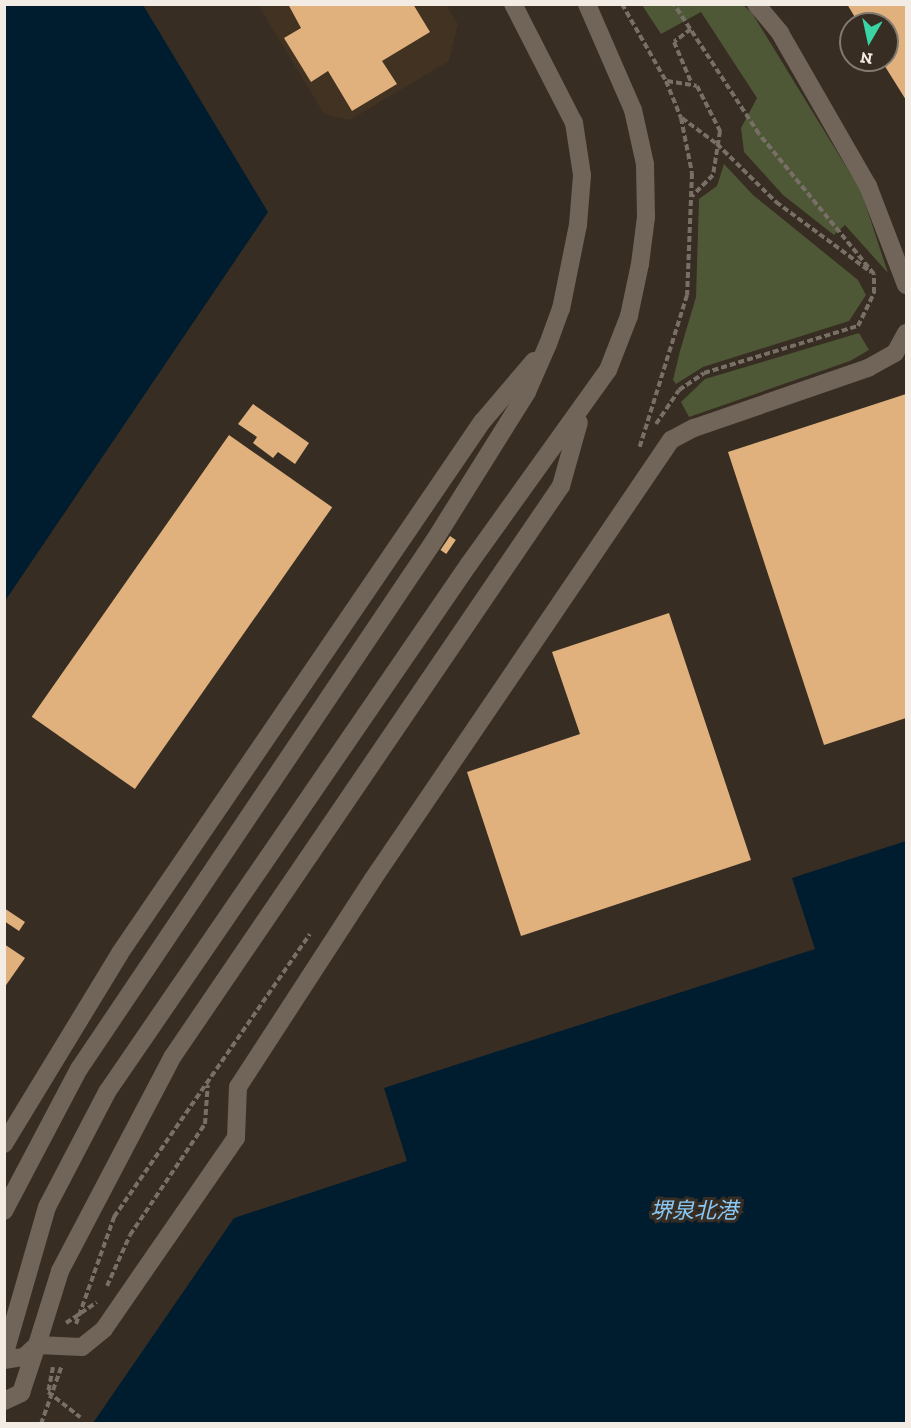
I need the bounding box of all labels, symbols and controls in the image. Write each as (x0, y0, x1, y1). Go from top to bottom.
north arrow (839, 12, 899, 72)
text: N (859, 48, 874, 69)
water label: 堺泉北港 (650, 1198, 738, 1224)

